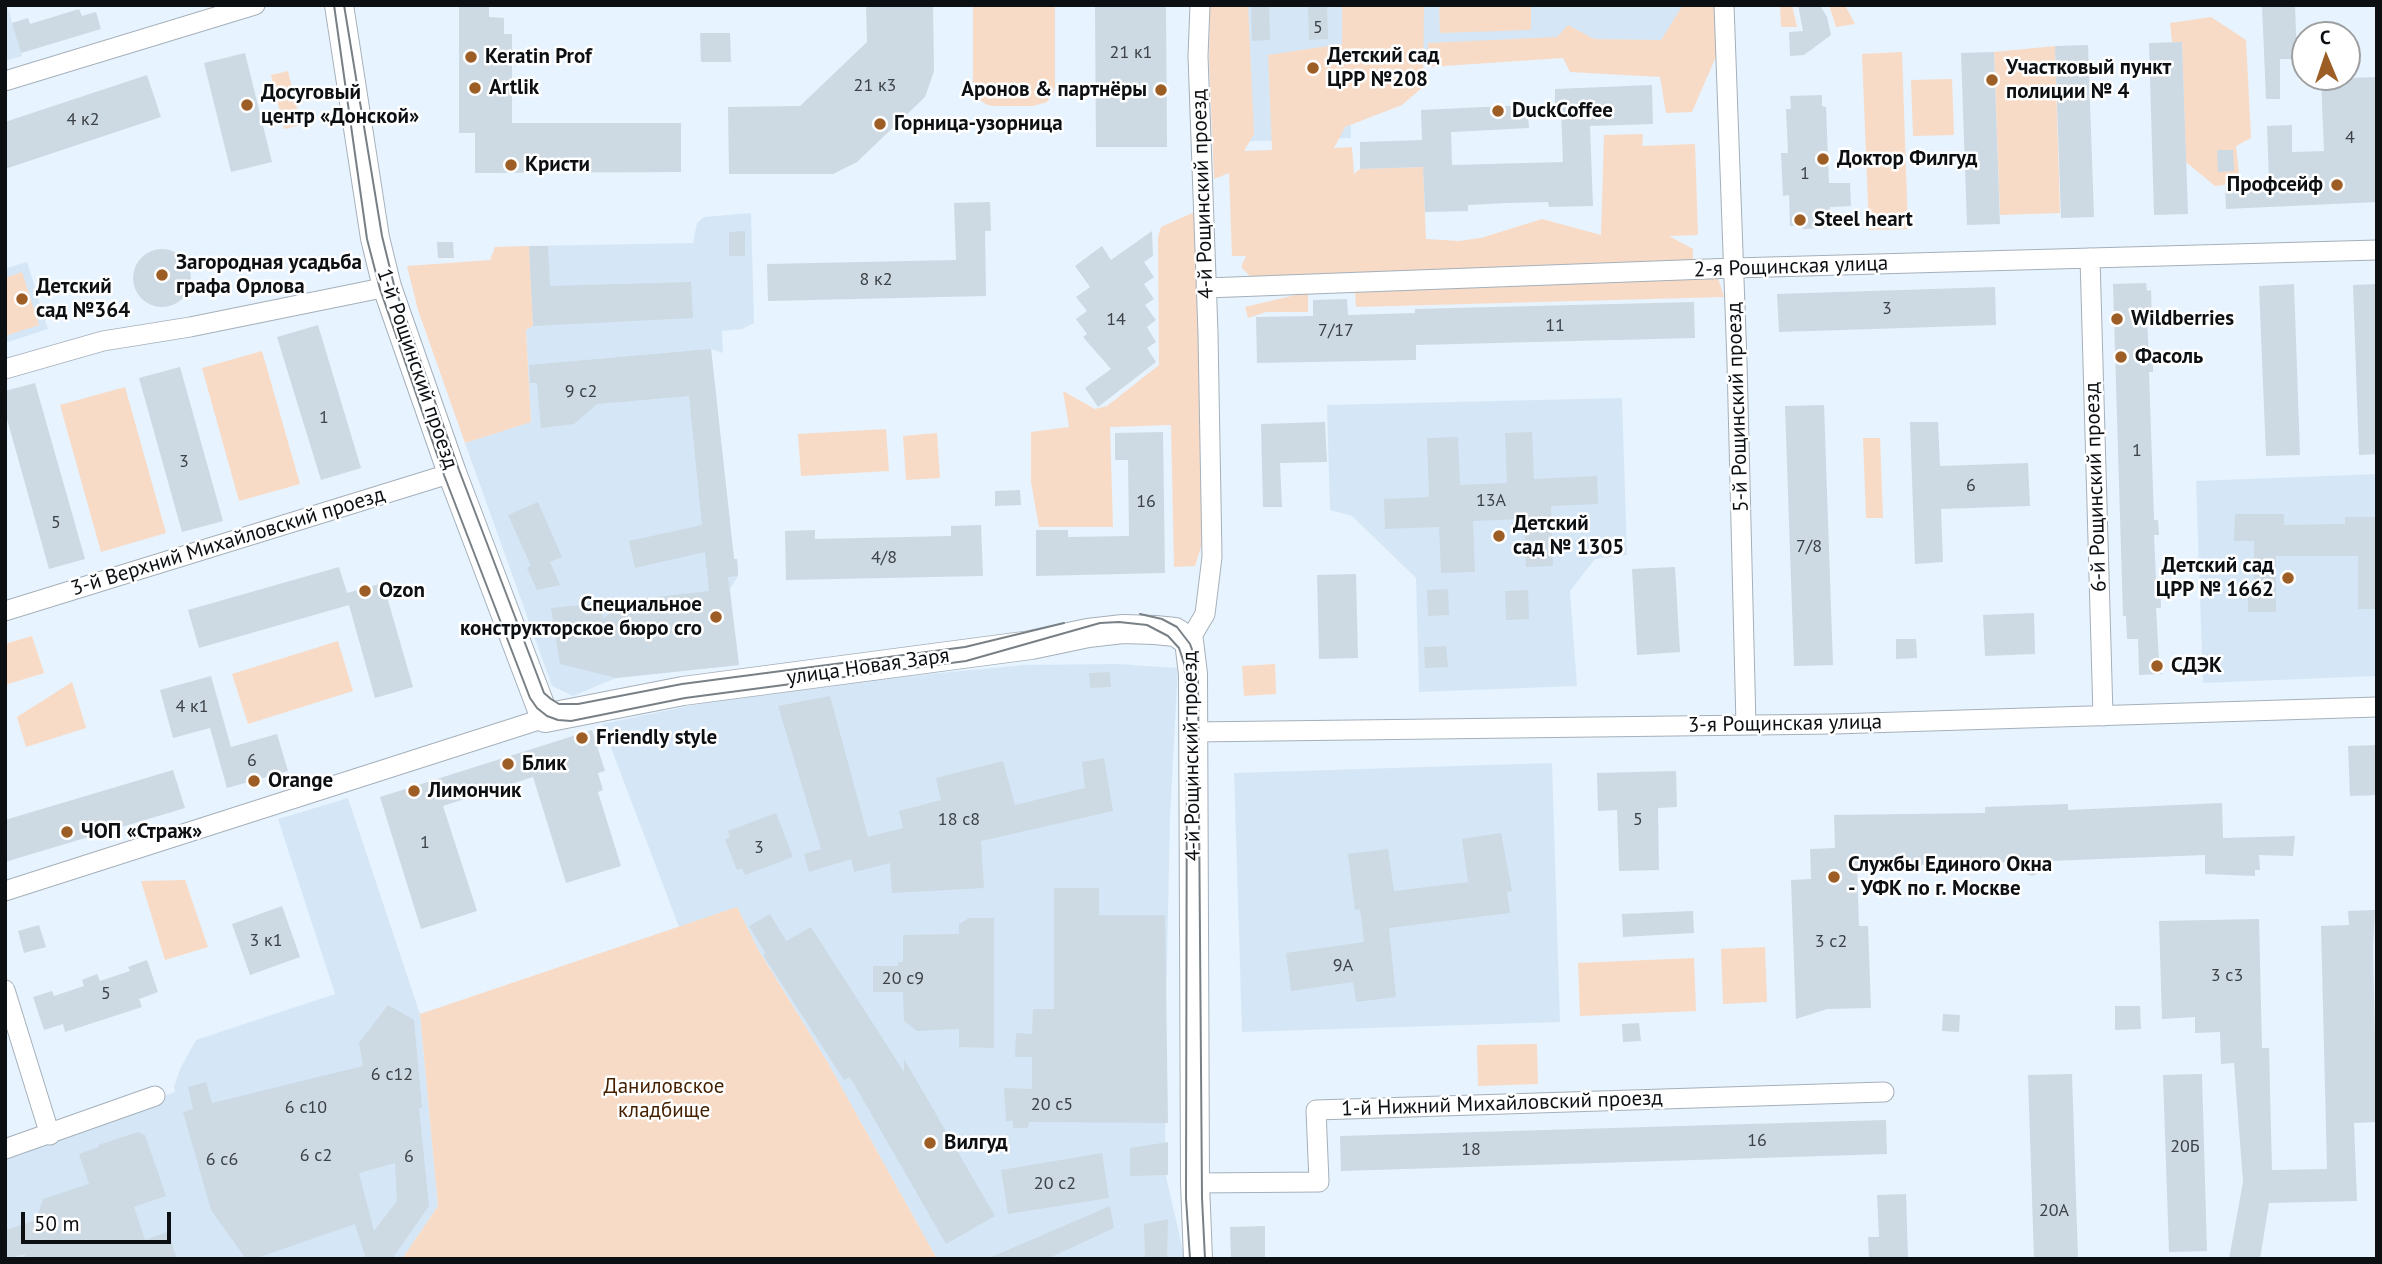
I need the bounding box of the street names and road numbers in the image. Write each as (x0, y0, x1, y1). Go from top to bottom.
street label: 4-й Рощинский проезд (1187, 89, 1219, 299)
street label: 2-я Рощинская улица (1693, 251, 1889, 283)
street label: 1-й Рощинский проезд (371, 266, 463, 472)
street label: 5-й Рощинский проезд (1722, 302, 1754, 512)
street label: 6-й Рощинский проезд (2080, 382, 2112, 592)
street label: 3-й Верхний Михайловский проезд (68, 482, 388, 602)
street label: улица Новая Заря (785, 643, 951, 691)
street label: 4-й Рощинский проезд (1178, 651, 1206, 861)
street label: 3-я Рощинская улица (1688, 710, 1882, 738)
street label: 1-й Нижний Михайловский проезд (1341, 1086, 1663, 1122)

